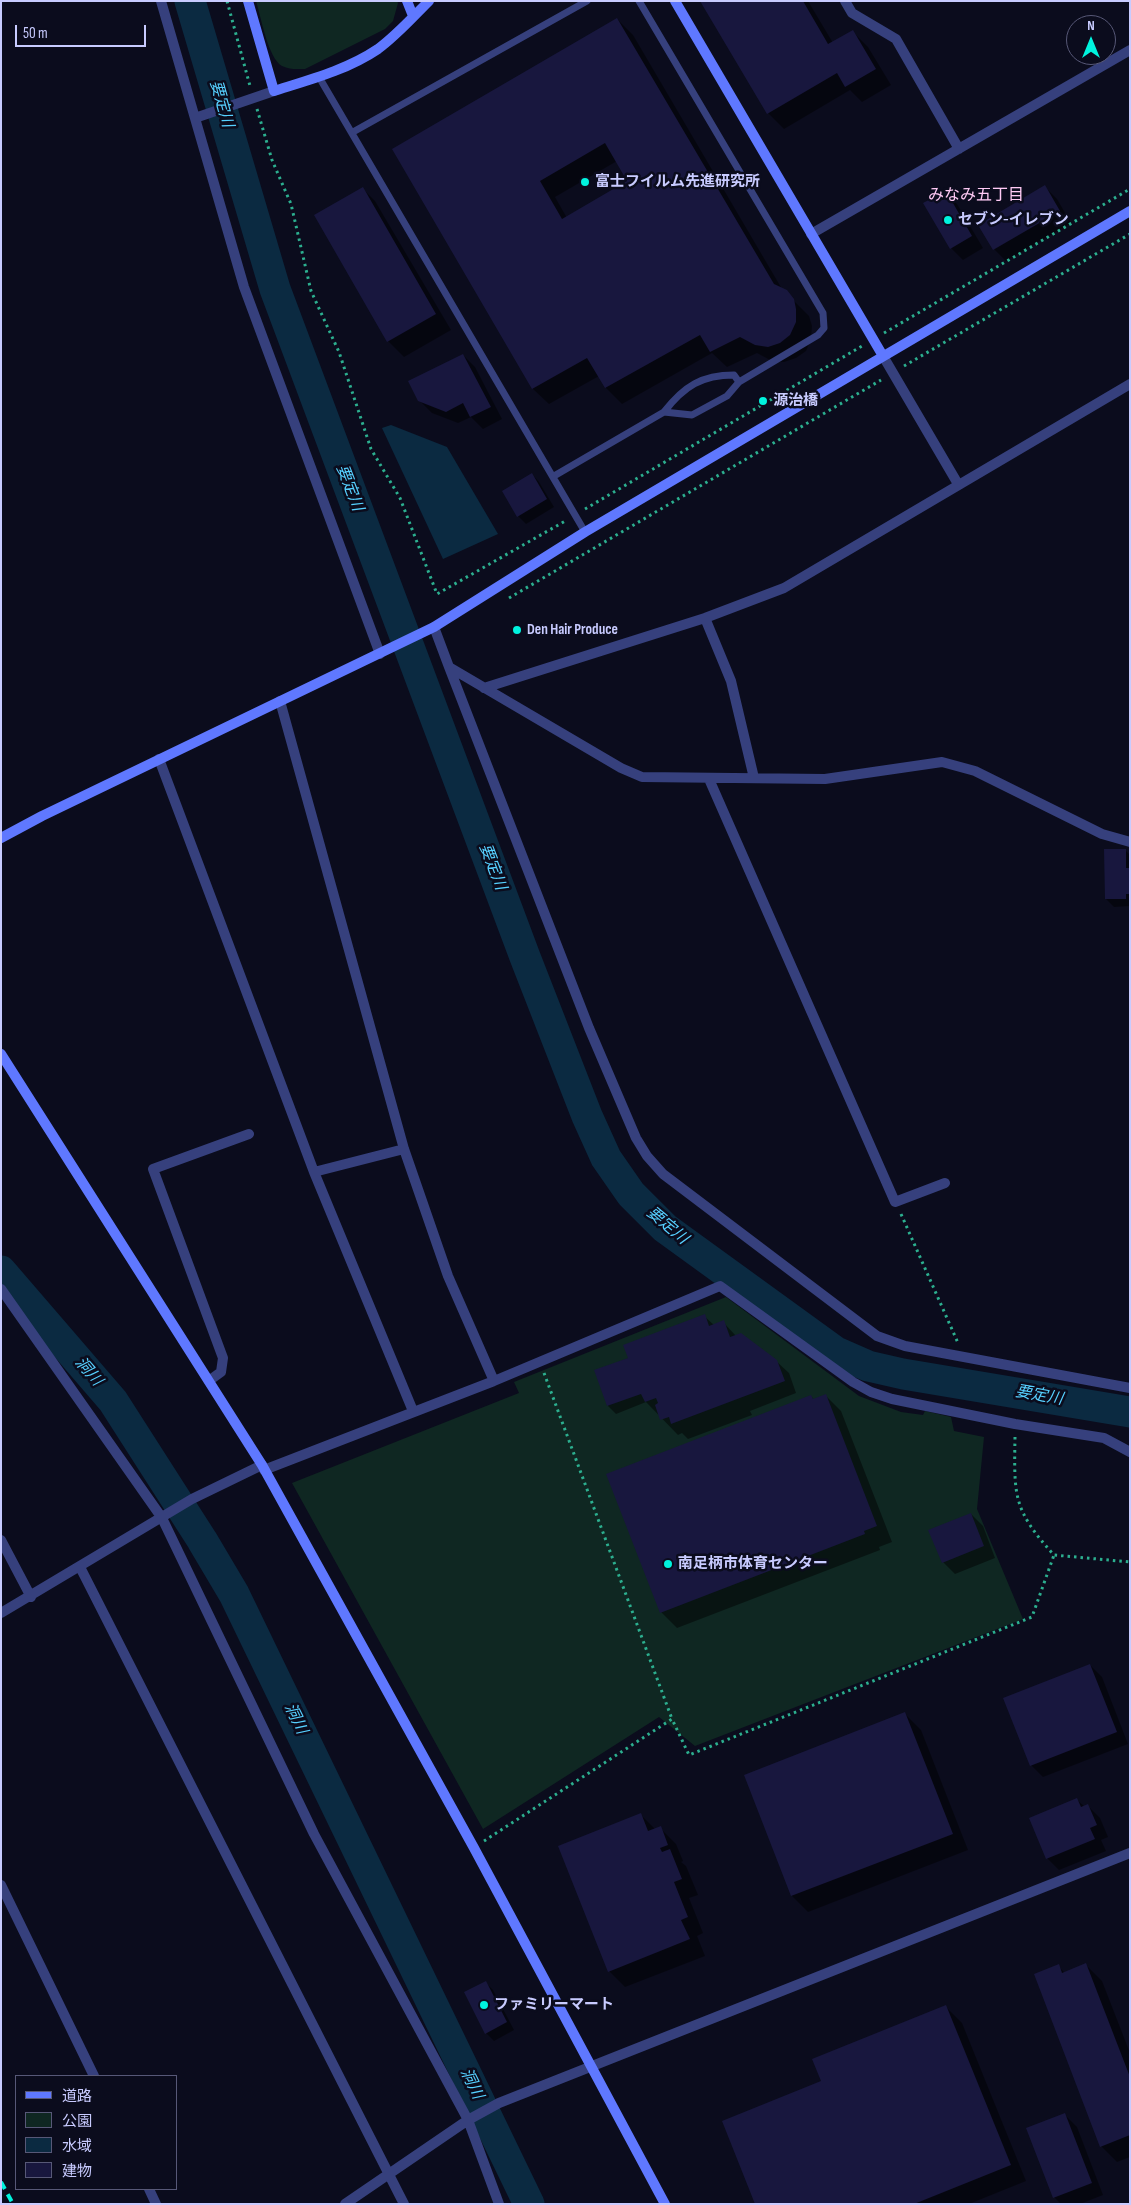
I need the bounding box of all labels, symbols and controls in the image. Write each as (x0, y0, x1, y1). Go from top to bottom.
scale bar (18, 15, 149, 47)
north arrow (1066, 15, 1116, 65)
text: N (1087, 17, 1095, 34)
text: 50 m (23, 24, 48, 43)
water label: 要定川 (205, 78, 237, 130)
place label: 富士フイルム先進研究所 (595, 173, 760, 191)
marker: 富士フイルム先進研究所 (579, 176, 591, 188)
district label: みなみ五丁目 (928, 186, 1024, 206)
place label: セブン-イレブン (958, 211, 1069, 229)
marker: セブン-イレブン (942, 214, 954, 226)
place label: 源治橋 (773, 392, 818, 410)
marker: 源治橋 (757, 395, 769, 407)
water label: 要定川 (331, 462, 367, 514)
place label: Den Hair Produce (527, 621, 618, 639)
marker: Den Hair Produce (511, 624, 523, 636)
water label: 要定川 (474, 841, 510, 893)
water label: 要定川 (642, 1203, 692, 1249)
water label: 洞川 (70, 1354, 106, 1390)
water label: 要定川 (1014, 1382, 1064, 1410)
place label: 南足柄市体育センター (678, 1555, 828, 1573)
marker: 南足柄市体育センター (662, 1558, 674, 1570)
water label: 洞川 (279, 1700, 311, 1738)
place label: ファミリーマート (494, 1996, 614, 2014)
marker: ファミリーマート (478, 1999, 490, 2011)
water label: 洞川 (455, 2065, 487, 2103)
legend (15, 2075, 178, 2190)
text: 道路 (62, 2087, 92, 2106)
text: 公園 (62, 2112, 92, 2131)
text: 水域 (62, 2137, 92, 2156)
text: 建物 (62, 2162, 92, 2181)

